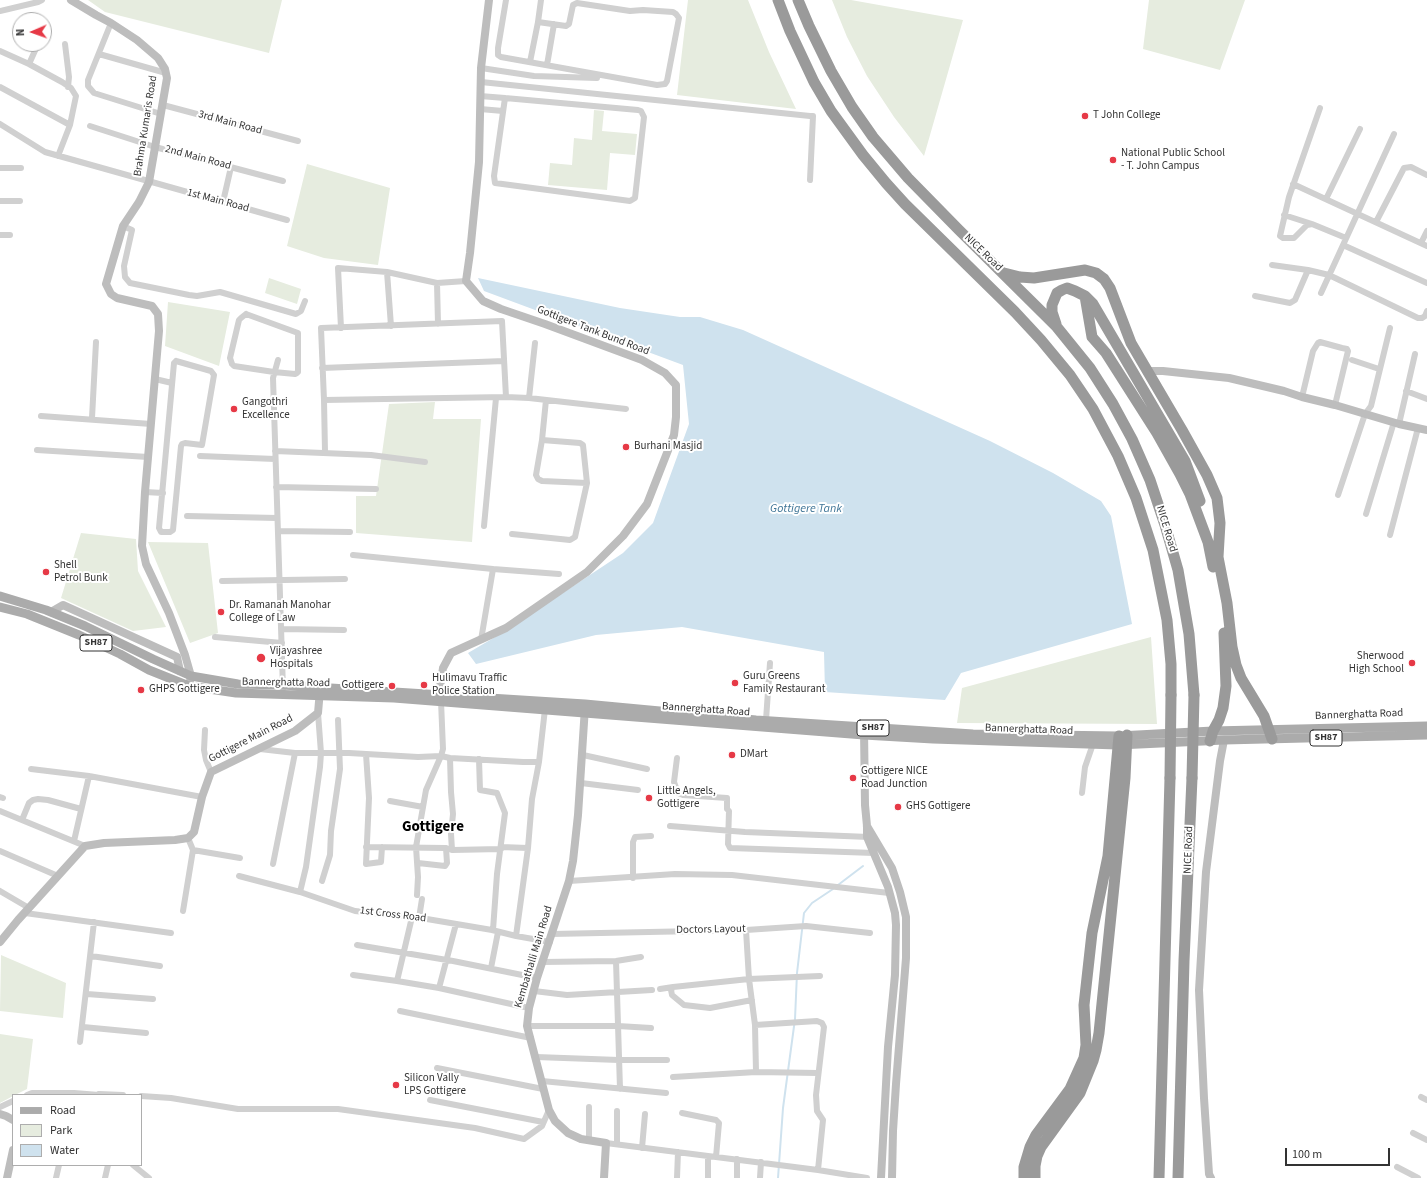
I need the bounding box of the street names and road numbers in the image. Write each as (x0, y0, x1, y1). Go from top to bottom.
street label: Brahma Kumaris Road (131, 74, 161, 178)
street label: 3rd Main Road (197, 108, 263, 138)
street label: 2nd Main Road (164, 143, 232, 173)
street label: 1st Main Road (185, 186, 251, 216)
street label: NICE Road (961, 232, 1005, 274)
street label: Gottigere Tank Bund Road (535, 303, 651, 359)
street label: NICE Road (1153, 504, 1179, 554)
road number: SH87 (80, 635, 112, 651)
street label: Bannerghatta Road (242, 676, 330, 690)
street label: Bannerghatta Road (661, 700, 751, 720)
street label: Bannerghatta Road (1315, 707, 1403, 723)
street label: Gottigere Main Road (207, 712, 295, 766)
road number: SH87 (857, 720, 889, 736)
street label: Bannerghatta Road (985, 722, 1073, 738)
road number: SH87 (1310, 730, 1342, 746)
street label: NICE Road (1182, 826, 1196, 874)
street label: 1st Cross Road (359, 904, 427, 926)
street label: Kembathalli Main Road (512, 904, 556, 1010)
street label: Doctors Layout (676, 923, 746, 937)

